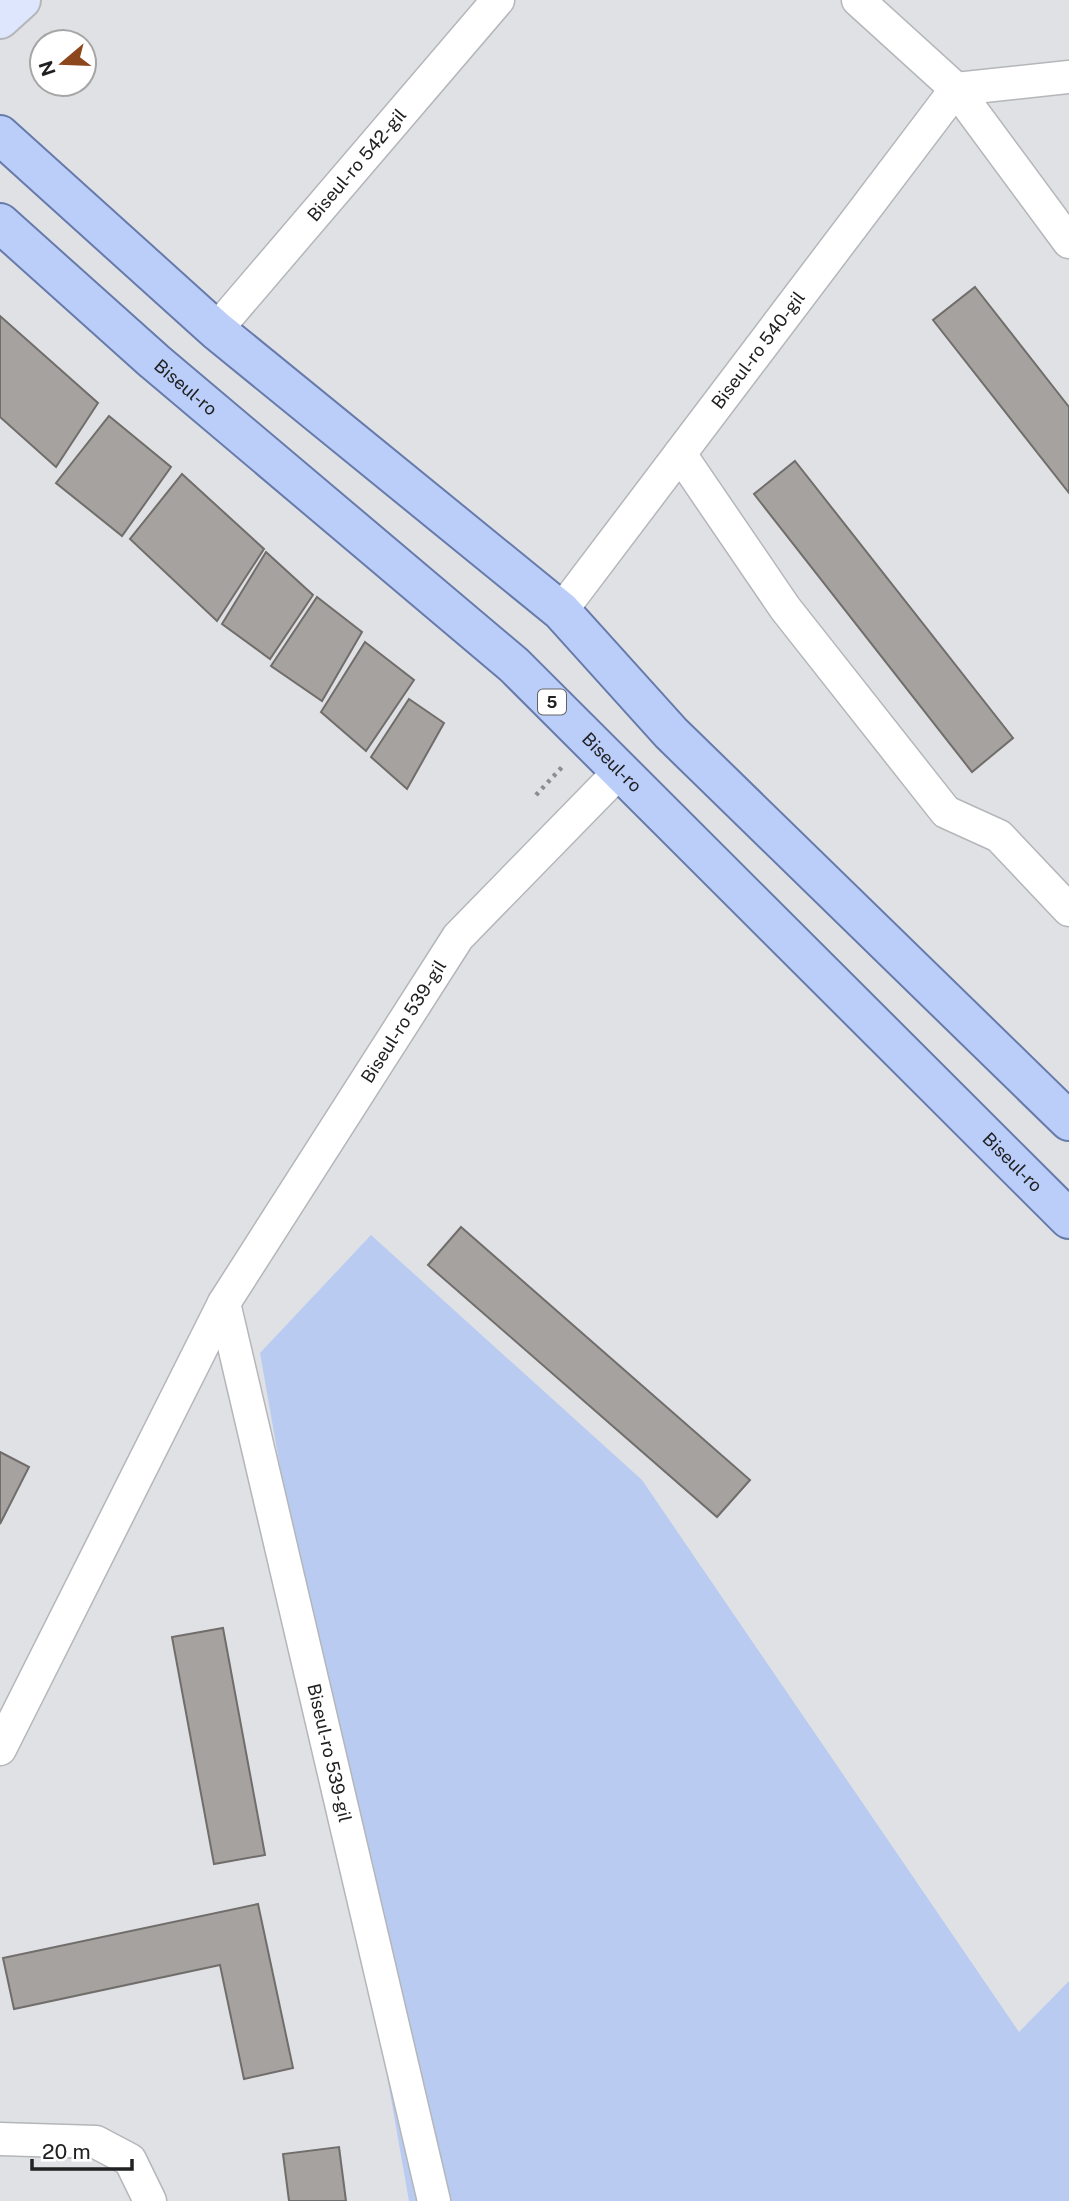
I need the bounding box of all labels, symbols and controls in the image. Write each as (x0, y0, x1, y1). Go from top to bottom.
north arrow (28, 28, 98, 98)
text: N (34, 58, 60, 79)
street label: Biseul-ro 542-gil (303, 104, 410, 225)
street label: Biseul-ro 540-gil (707, 287, 809, 413)
street label: Biseul-ro (150, 355, 221, 420)
road number: 5 (538, 690, 566, 715)
street label: Biseul-ro (578, 728, 646, 796)
street label: Biseul-ro 539-gil (356, 956, 450, 1087)
street label: Biseul-ro (979, 1128, 1047, 1196)
street label: Biseul-ro 539-gil (303, 1681, 356, 1824)
scale bar (32, 2128, 131, 2172)
text: 20 m (42, 2139, 91, 2164)

